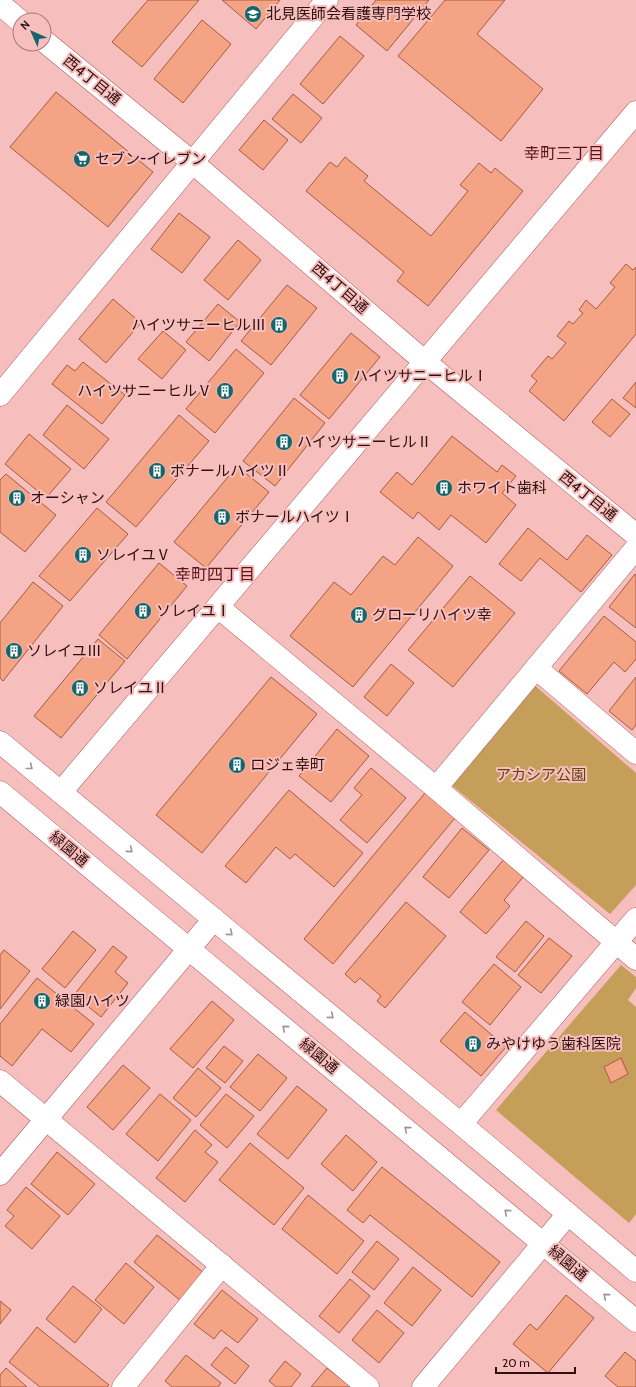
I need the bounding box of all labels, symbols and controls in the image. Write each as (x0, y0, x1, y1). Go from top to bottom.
school or university icon: 北見医師会看護専門学校 (243, 4, 263, 24)
place label: 北見医師会看護専門学校 (266, 5, 431, 23)
north arrow (12, 12, 52, 52)
text: N (17, 17, 33, 33)
street label: 西4丁目通 (60, 51, 124, 109)
district label: 幸町三丁目 (524, 144, 604, 163)
supermarket icon: セブン-イレブン (72, 149, 92, 169)
place label: セブン-イレブン (95, 150, 206, 168)
street label: 西4丁目通 (308, 259, 372, 317)
building icon: ハイツサニーヒルⅢ (269, 315, 289, 335)
place label: ハイツサニーヒルⅢ (131, 316, 266, 334)
building icon: ハイツサニーヒルⅠ (330, 366, 350, 386)
place label: ハイツサニーヒルⅠ (353, 367, 488, 385)
building icon: ハイツサニーヒルⅤ (215, 381, 235, 401)
place label: ハイツサニーヒルⅤ (77, 382, 212, 400)
building icon: ハイツサニーヒルⅡ (274, 432, 294, 452)
place label: ハイツサニーヒルⅡ (297, 433, 432, 451)
building icon: ボナールハイツⅡ (147, 461, 167, 481)
place label: ボナールハイツⅡ (170, 462, 290, 480)
street label: 西4丁目通 (556, 467, 620, 525)
building icon: ホワイト歯科 (434, 478, 454, 498)
place label: ホワイト歯科 (457, 479, 547, 497)
building icon: オーシャン (7, 488, 27, 508)
place label: オーシャン (30, 489, 105, 507)
building icon: ボナールハイツⅠ (212, 507, 232, 527)
place label: ボナールハイツⅠ (235, 508, 355, 526)
building icon: ソレイユⅤ (73, 545, 93, 565)
place label: ソレイユⅤ (96, 546, 171, 564)
district label: 幸町四丁目 (175, 565, 255, 584)
building icon: ソレイユⅠ (133, 601, 153, 621)
place label: ソレイユⅠ (156, 602, 231, 620)
building icon: グローリハイツ幸 (349, 605, 369, 625)
place label: グローリハイツ幸 (372, 606, 492, 624)
building icon: ソレイユⅢ (4, 641, 24, 661)
place label: ソレイユⅢ (27, 642, 102, 660)
building icon: ソレイユⅡ (70, 678, 90, 698)
place label: ソレイユⅡ (93, 679, 168, 697)
building icon: ロジェ幸町 (227, 755, 247, 775)
place label: ロジェ幸町 (250, 756, 325, 774)
one-way arrow (26, 763, 33, 770)
park label: アカシア公園 (496, 766, 586, 784)
street label: 緑園通 (46, 828, 92, 870)
one-way arrow (126, 845, 133, 852)
one-way arrow (226, 928, 233, 935)
building icon: 緑園ハイツ (32, 991, 52, 1011)
place label: 緑園ハイツ (55, 992, 130, 1010)
one-way arrow (326, 1011, 333, 1018)
one-way arrow (283, 1025, 290, 1032)
building icon: みやけゆう歯科医院 (463, 1034, 483, 1054)
street label: 緑園通 (296, 1035, 342, 1077)
place label: みやけゆう歯科医院 (486, 1035, 621, 1053)
one-way arrow (404, 1126, 411, 1133)
one-way arrow (504, 1210, 511, 1217)
street label: 緑園通 (545, 1242, 591, 1284)
one-way arrow (604, 1293, 611, 1300)
scale bar (496, 1349, 575, 1375)
text: 20 m (502, 1355, 530, 1370)

